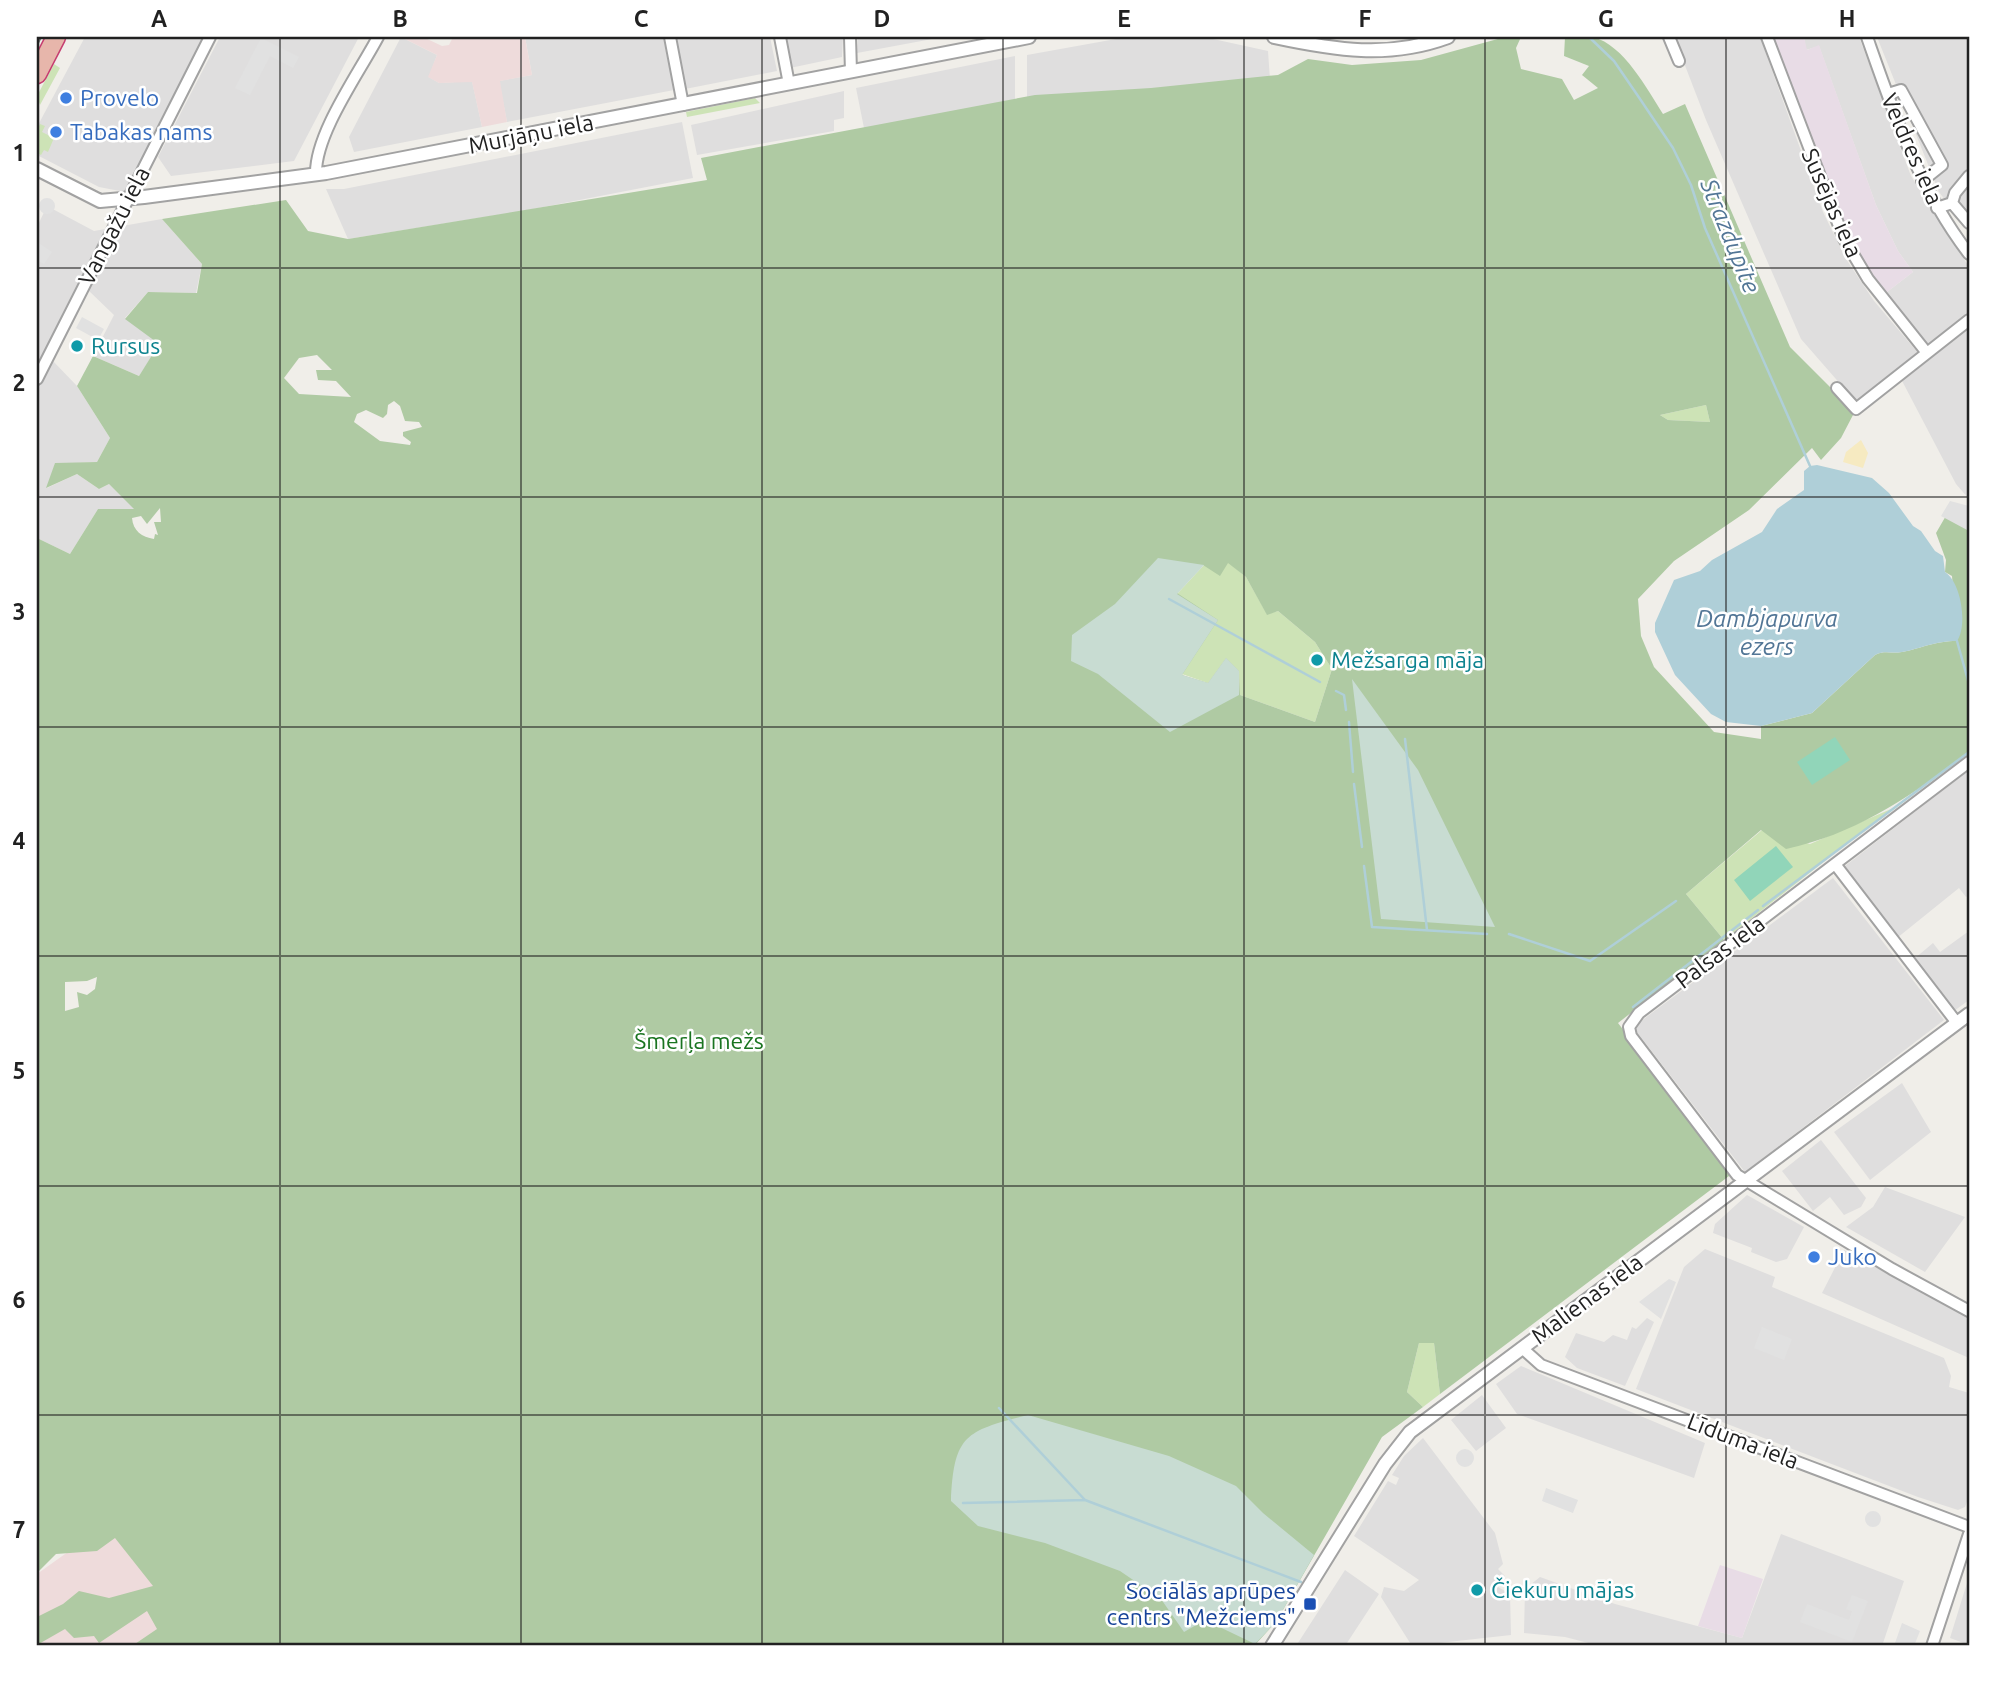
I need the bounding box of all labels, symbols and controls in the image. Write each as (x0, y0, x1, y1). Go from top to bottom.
text: A (151, 6, 167, 31)
text: B (392, 6, 408, 31)
text: C (634, 6, 649, 31)
text: D (874, 6, 890, 31)
text: E (1117, 6, 1131, 31)
text: F (1359, 6, 1372, 31)
text: G (1598, 6, 1614, 31)
text: H (1839, 6, 1855, 31)
place label: Provelo (80, 85, 159, 110)
street label: Veldres iela (1877, 89, 1948, 208)
marker: Provelo (58, 90, 74, 106)
street label: Murjāņu iela (466, 109, 596, 158)
place label: Tabakas nams (70, 119, 212, 144)
marker: Tabakas nams (48, 124, 64, 140)
text: 1 (13, 140, 25, 165)
street label: Susējas iela (1797, 144, 1868, 261)
street label: Vangažu iela (73, 162, 154, 289)
water label: Strazdupīte (1695, 174, 1766, 297)
place label: Rursus (91, 333, 160, 358)
marker: Rursus (69, 338, 85, 354)
text: 2 (13, 370, 25, 395)
text: 3 (13, 599, 25, 624)
water label: Dambjapurva ezers (1696, 605, 1838, 660)
place label: Mežsarga māja (1331, 647, 1484, 672)
marker: Mežsarga māja (1309, 652, 1325, 668)
text: 4 (13, 828, 26, 853)
street label: Palsas iela (1670, 910, 1769, 993)
park label: Šmerļa mežs (634, 1028, 764, 1053)
text: 5 (13, 1058, 25, 1083)
place label: Juko (1828, 1244, 1877, 1269)
street label: Malienas iela (1526, 1249, 1647, 1348)
marker: Juko (1806, 1249, 1822, 1265)
text: 6 (13, 1287, 26, 1312)
street label: Līduma iela (1684, 1408, 1802, 1473)
text: 7 (13, 1517, 25, 1542)
place label: Čiekuru mājas (1491, 1577, 1634, 1602)
place label: Sociālās aprūpes centrs "Mežciems" (1107, 1578, 1296, 1629)
marker: Čiekuru mājas (1469, 1582, 1485, 1598)
marker: Sociālās aprūpes centrs "Mežciems" (1302, 1596, 1318, 1612)

